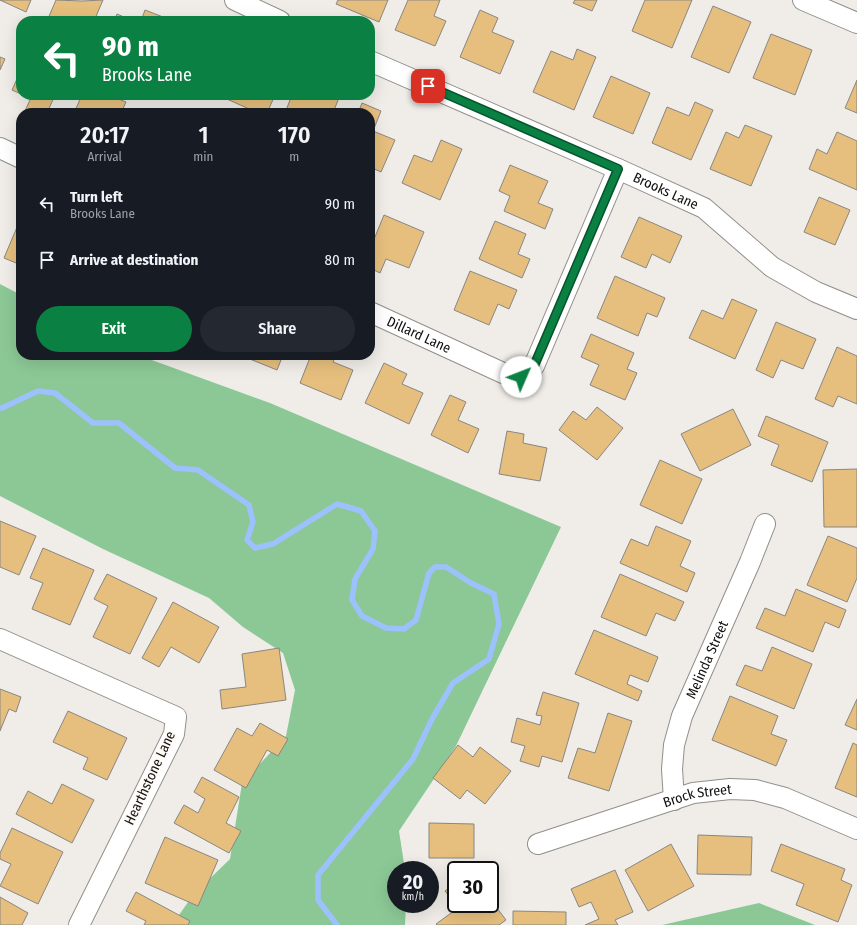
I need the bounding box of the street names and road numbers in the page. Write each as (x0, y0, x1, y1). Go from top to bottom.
street label: Brooks Lane (630, 168, 701, 213)
street label: Dillard Lane (384, 313, 454, 357)
street label: Melinda Street (682, 617, 732, 701)
street label: Hearthstone Lane (121, 728, 179, 828)
street label: Brock Street (661, 780, 733, 811)

